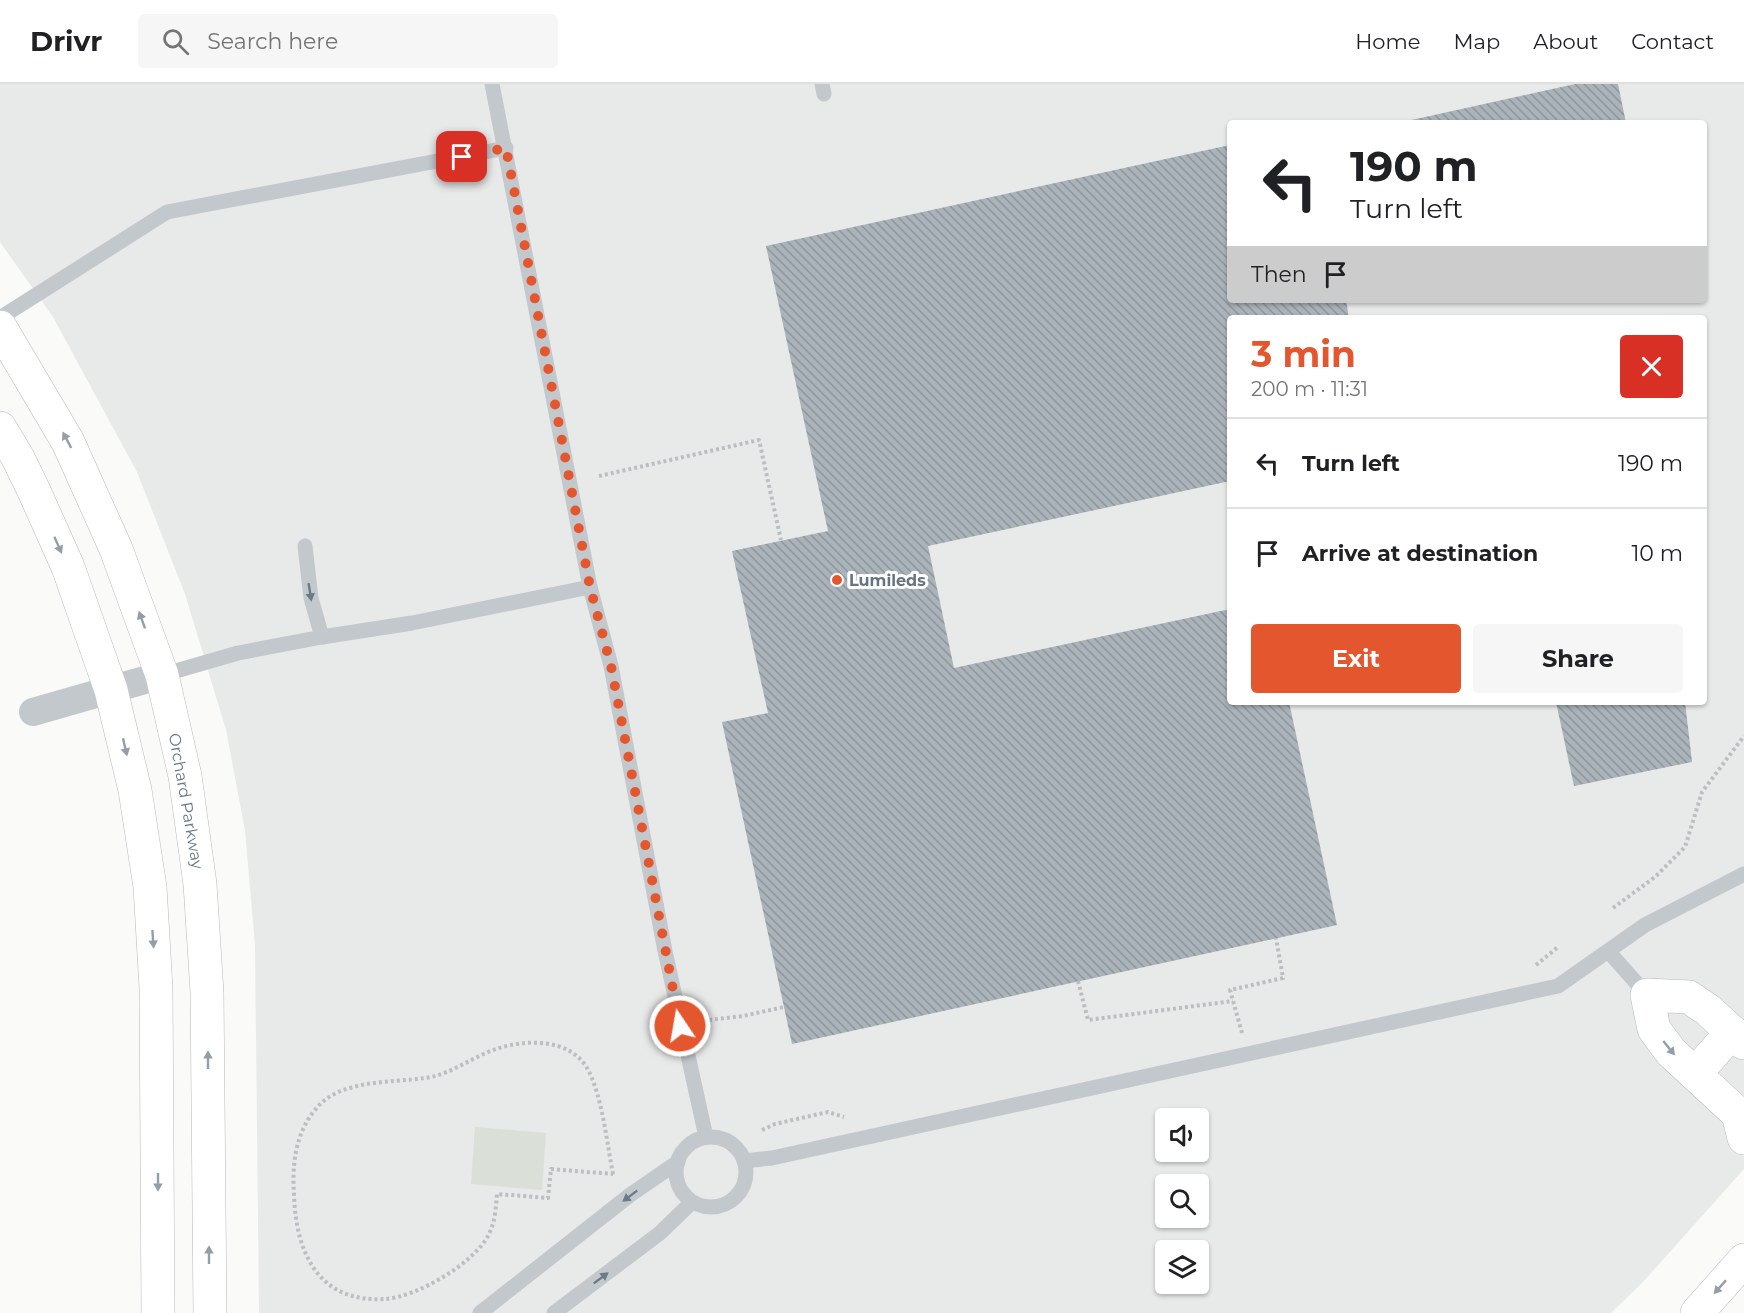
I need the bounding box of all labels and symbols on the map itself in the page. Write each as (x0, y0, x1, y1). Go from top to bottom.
pin (436, 131, 487, 182)
one-way arrow (62, 432, 72, 449)
one-way arrow (53, 536, 63, 554)
place label: Lumileds (849, 571, 926, 590)
marker: Lumileds (830, 573, 844, 587)
one-way arrow (306, 582, 315, 601)
one-way arrow (136, 611, 146, 629)
street label: Orchard Parkway (165, 732, 207, 871)
one-way arrow (120, 737, 130, 756)
one-way arrow (148, 930, 157, 949)
position arrow (648, 994, 712, 1058)
one-way arrow (1662, 1040, 1675, 1056)
one-way arrow (203, 1050, 213, 1069)
one-way arrow (153, 1172, 163, 1191)
one-way arrow (623, 1190, 639, 1202)
one-way arrow (204, 1245, 214, 1264)
one-way arrow (593, 1271, 609, 1284)
one-way arrow (1713, 1279, 1727, 1294)

